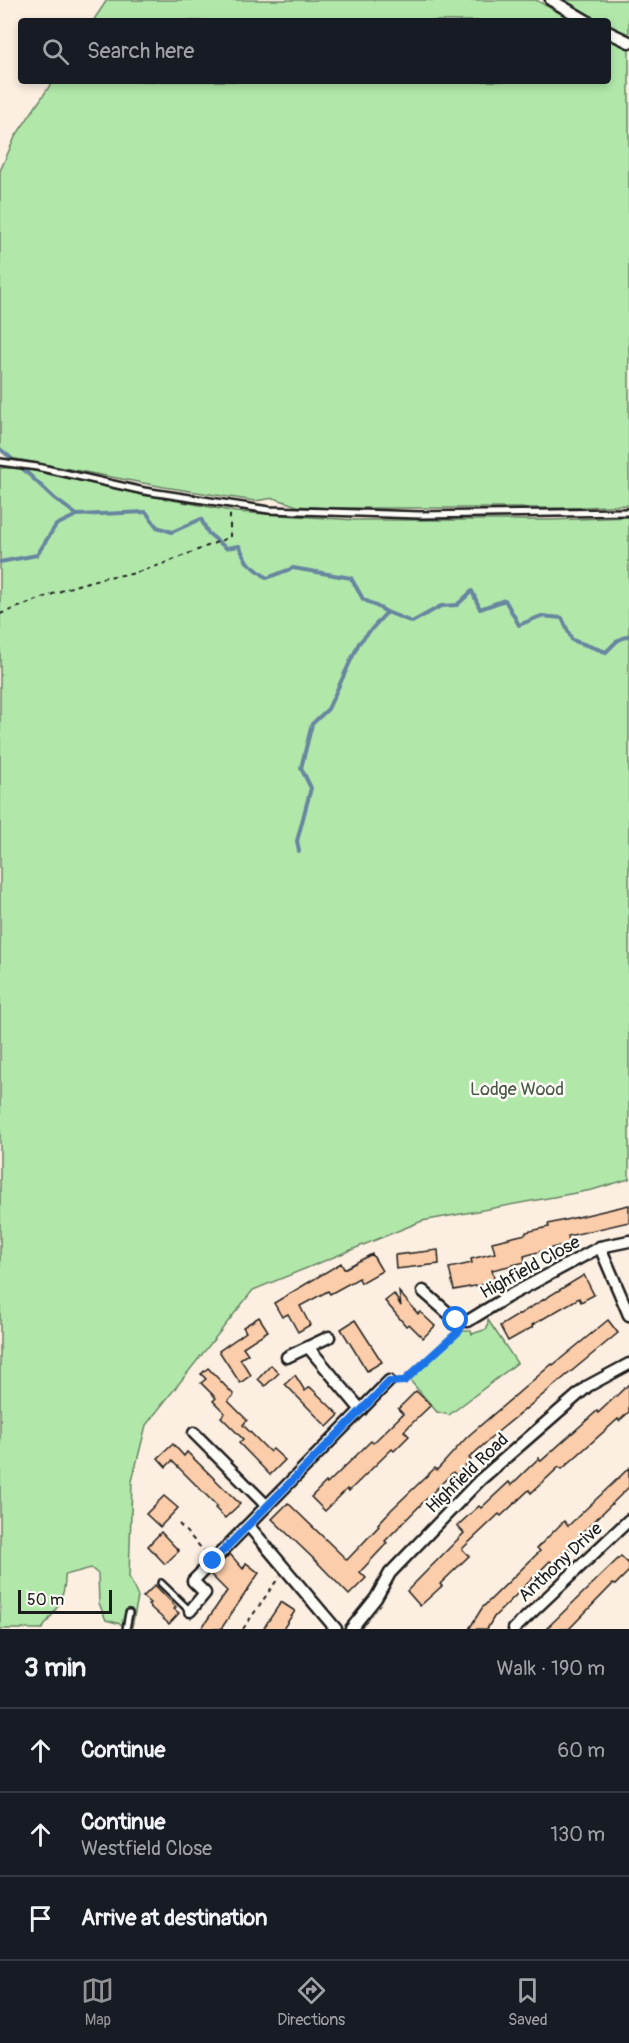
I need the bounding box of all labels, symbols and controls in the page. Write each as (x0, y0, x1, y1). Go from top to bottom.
search box (18, 18, 611, 84)
icon: search (39, 35, 72, 68)
text: Search here (87, 37, 194, 65)
park label: Lodge Wood (470, 1078, 564, 1101)
street label: Highfield Close (476, 1230, 584, 1304)
route start (442, 1306, 468, 1332)
street label: Highfield Road (421, 1428, 513, 1518)
street label: Anthony Drive (513, 1517, 607, 1607)
route end (199, 1547, 225, 1573)
scale bar (18, 1587, 112, 1614)
text: 50 m (27, 1590, 64, 1610)
text: 3 min (24, 1652, 86, 1684)
text: Walk · 190 m (497, 1656, 605, 1681)
icon: ahead (24, 1734, 57, 1767)
text: Continue (81, 1736, 165, 1764)
text: 60 m (558, 1738, 605, 1763)
text: Continue (81, 1808, 165, 1836)
icon: ahead (24, 1818, 57, 1851)
text: 130 m (550, 1822, 605, 1847)
text: Westfield Close (81, 1836, 212, 1861)
icon: arrive (24, 1902, 57, 1935)
text: Arrive at destination (81, 1904, 267, 1932)
tab: Map (81, 1974, 114, 2030)
tab: Directions (277, 1974, 345, 2030)
tab: Saved (508, 1974, 548, 2030)

